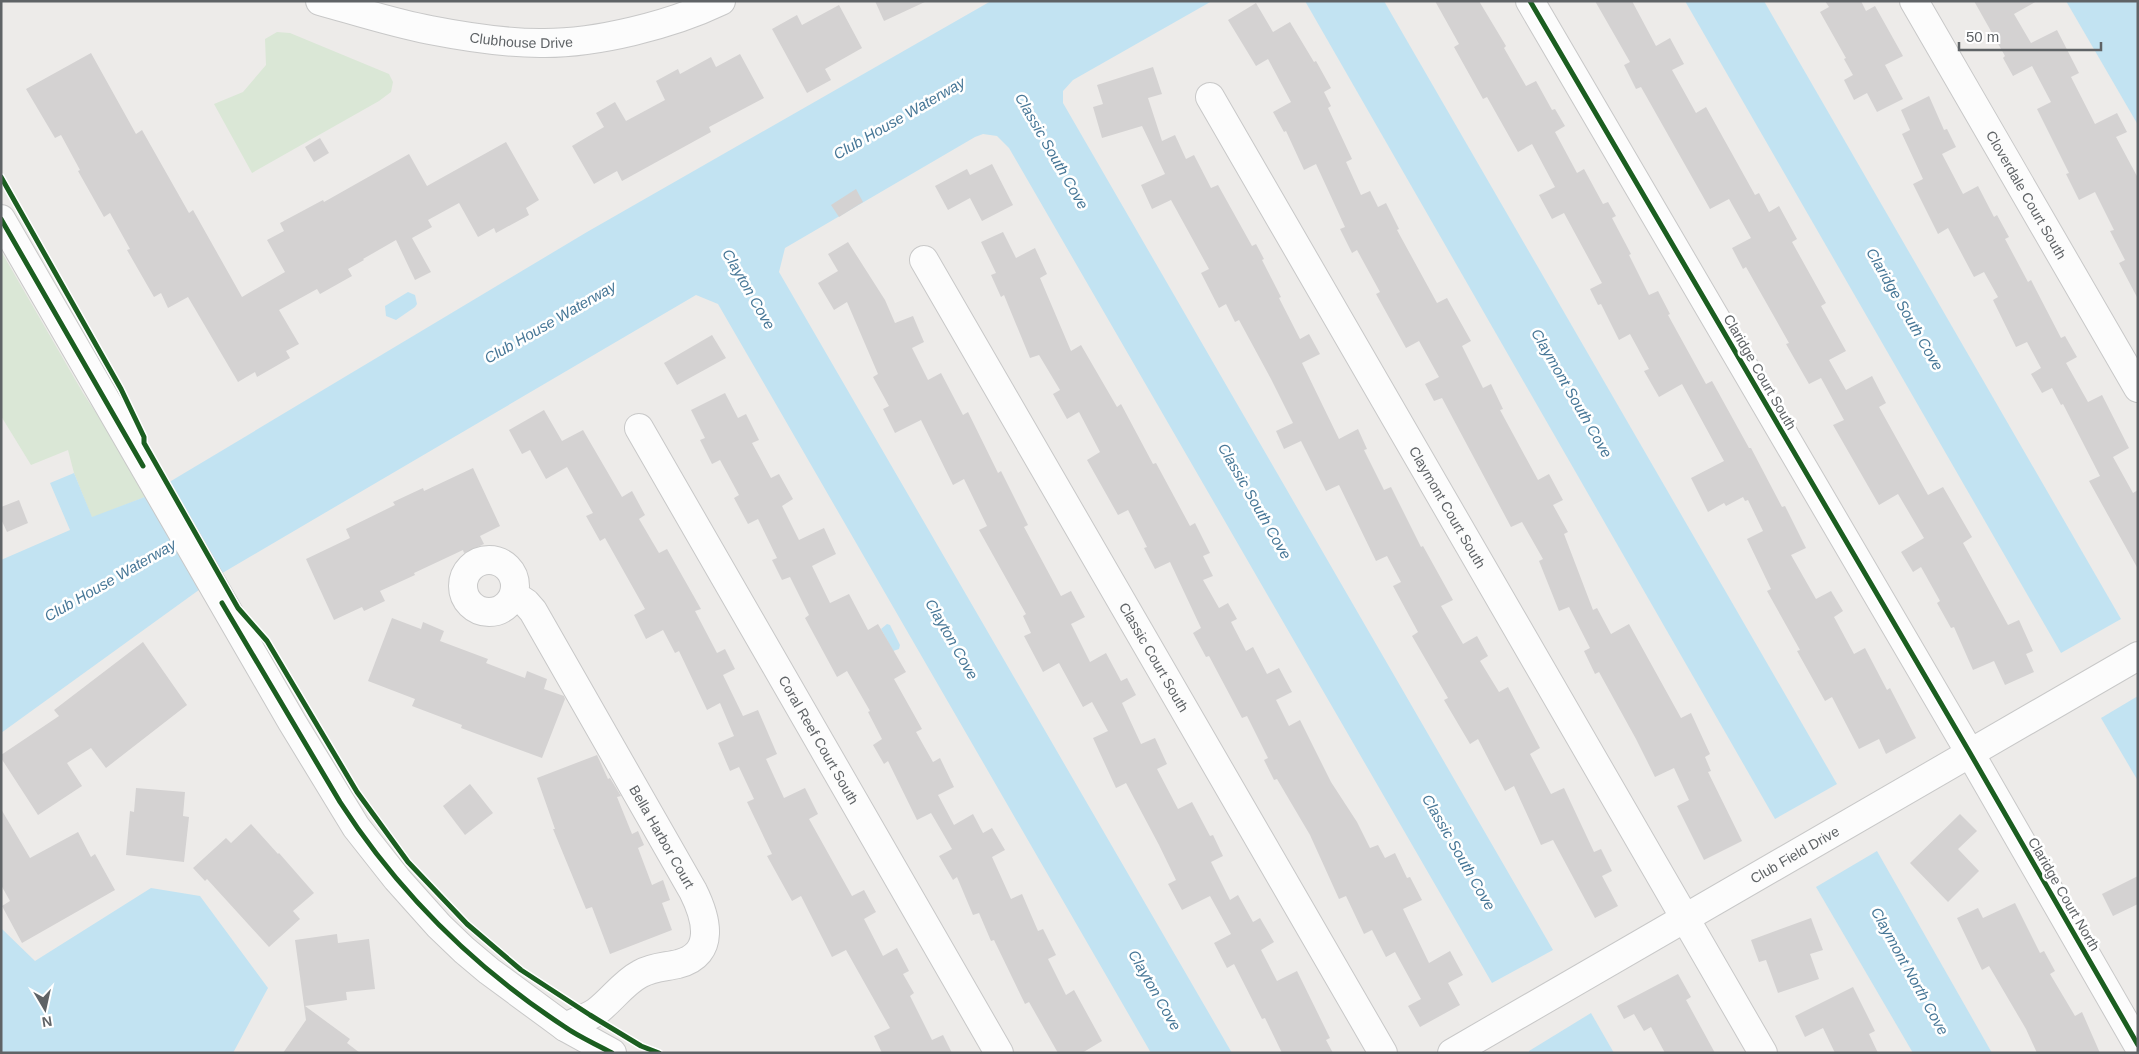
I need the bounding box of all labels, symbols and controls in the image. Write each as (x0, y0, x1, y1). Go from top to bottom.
scale bar (1959, 20, 2102, 52)
text: 50 m (1966, 28, 1999, 45)
street label: Clubhouse Drive (469, 29, 574, 51)
water label: Club House Waterway (830, 73, 969, 163)
water label: Classic South Cove (1012, 90, 1092, 212)
street label: Cloverdale Court South (1983, 128, 2070, 262)
water label: Claridge South Cove (1863, 245, 1947, 373)
water label: Clayton Cove (719, 246, 779, 332)
water label: Club House Waterway (481, 277, 620, 367)
street label: Claridge Court South (1720, 311, 1800, 433)
water label: Claymont South Cove (1528, 326, 1616, 460)
water label: Classic South Cove (1215, 440, 1295, 562)
street label: Claymont Court South (1406, 444, 1489, 571)
water label: Club House Waterway (41, 535, 180, 625)
water label: Clayton Cove (922, 596, 982, 682)
street label: Classic Court South (1116, 600, 1192, 715)
street label: Coral Reef Court South (775, 673, 862, 807)
street label: Bella Harbor Court (626, 782, 698, 891)
water label: Classic South Cove (1419, 791, 1499, 913)
street label: Club Field Drive (1748, 823, 1842, 887)
street label: Claridge Court North (2025, 834, 2103, 954)
water label: Claymont North Cove (1868, 904, 1952, 1038)
water label: Clayton Cove (1125, 947, 1185, 1033)
north arrow (20, 984, 70, 1034)
text: N (41, 1013, 53, 1031)

